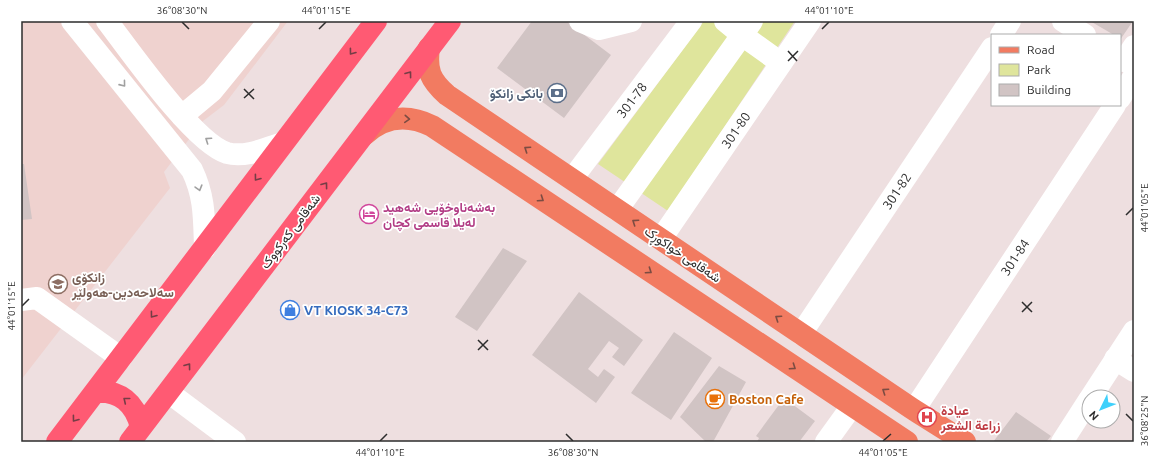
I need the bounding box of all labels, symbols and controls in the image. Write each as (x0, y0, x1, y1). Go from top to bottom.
text: 36°08'30"N (157, 5, 207, 16)
text: 44°01'15"E (301, 5, 351, 16)
text: 44°01'10"E (804, 5, 854, 16)
legend (991, 34, 1121, 106)
text: Road (1027, 43, 1055, 56)
one-way arrow (350, 48, 357, 55)
text: Park (1027, 63, 1051, 76)
one-way arrow (405, 71, 412, 78)
one-way arrow (118, 80, 125, 87)
street label: 301-78 (614, 80, 649, 120)
bank icon: بانکی زانکۆ (546, 82, 568, 104)
text: Building (1027, 83, 1071, 96)
place label: بانکی زانکۆ (490, 86, 543, 102)
street label: 301-80 (718, 109, 753, 151)
one-way arrow (404, 114, 410, 123)
one-way arrow (205, 138, 212, 145)
one-way arrow (525, 147, 532, 154)
street label: 301-82 (879, 170, 914, 212)
one-way arrow (255, 174, 262, 181)
one-way arrow (320, 182, 327, 189)
text: 44°01'05"E (1139, 183, 1150, 233)
one-way arrow (194, 185, 203, 192)
street label: شەقامی کەرکووک (258, 191, 324, 272)
one-way arrow (537, 194, 544, 202)
place label: بەشەناوخۆیی شەهید لەیلا قاسمی کچان (383, 200, 495, 232)
hotel icon: بەشەناوخۆیی شەهید لەیلا قاسمی کچان (358, 203, 380, 225)
one-way arrow (632, 219, 639, 227)
street label: شەقامی خواکوڕک (640, 223, 724, 288)
street label: 301-84 (998, 236, 1032, 278)
one-way arrow (645, 266, 652, 273)
place label: زانکۆی سەلاحەدین-هەولێر (71, 270, 174, 301)
school or university icon: زانکۆی سەلاحەدین-هەولێر (47, 273, 69, 295)
text: 44°01'15"E (6, 281, 17, 331)
shop icon: VT KIOSK 34-C73 (279, 299, 301, 321)
place label: VT KIOSK 34-C73 (304, 303, 408, 317)
one-way arrow (151, 311, 158, 318)
one-way arrow (775, 316, 782, 323)
one-way arrow (788, 362, 795, 369)
one-way arrow (183, 364, 190, 371)
cafe icon: Boston Cafe (704, 388, 726, 410)
one-way arrow (883, 389, 890, 396)
north arrow (1081, 389, 1121, 429)
place label: Boston Cafe (729, 392, 804, 406)
text: 36°08'25"N (1139, 396, 1150, 446)
one-way arrow (123, 397, 130, 404)
place label: عيادة زراعة الشعر (940, 403, 1001, 434)
hospital icon: عيادة زراعة الشعر (916, 406, 938, 428)
text: N (1086, 409, 1101, 423)
one-way arrow (72, 415, 80, 422)
text: 44°01'10"E (355, 447, 405, 458)
text: 36°08'30"N (548, 447, 598, 458)
text: 44°01'05"E (858, 447, 908, 458)

